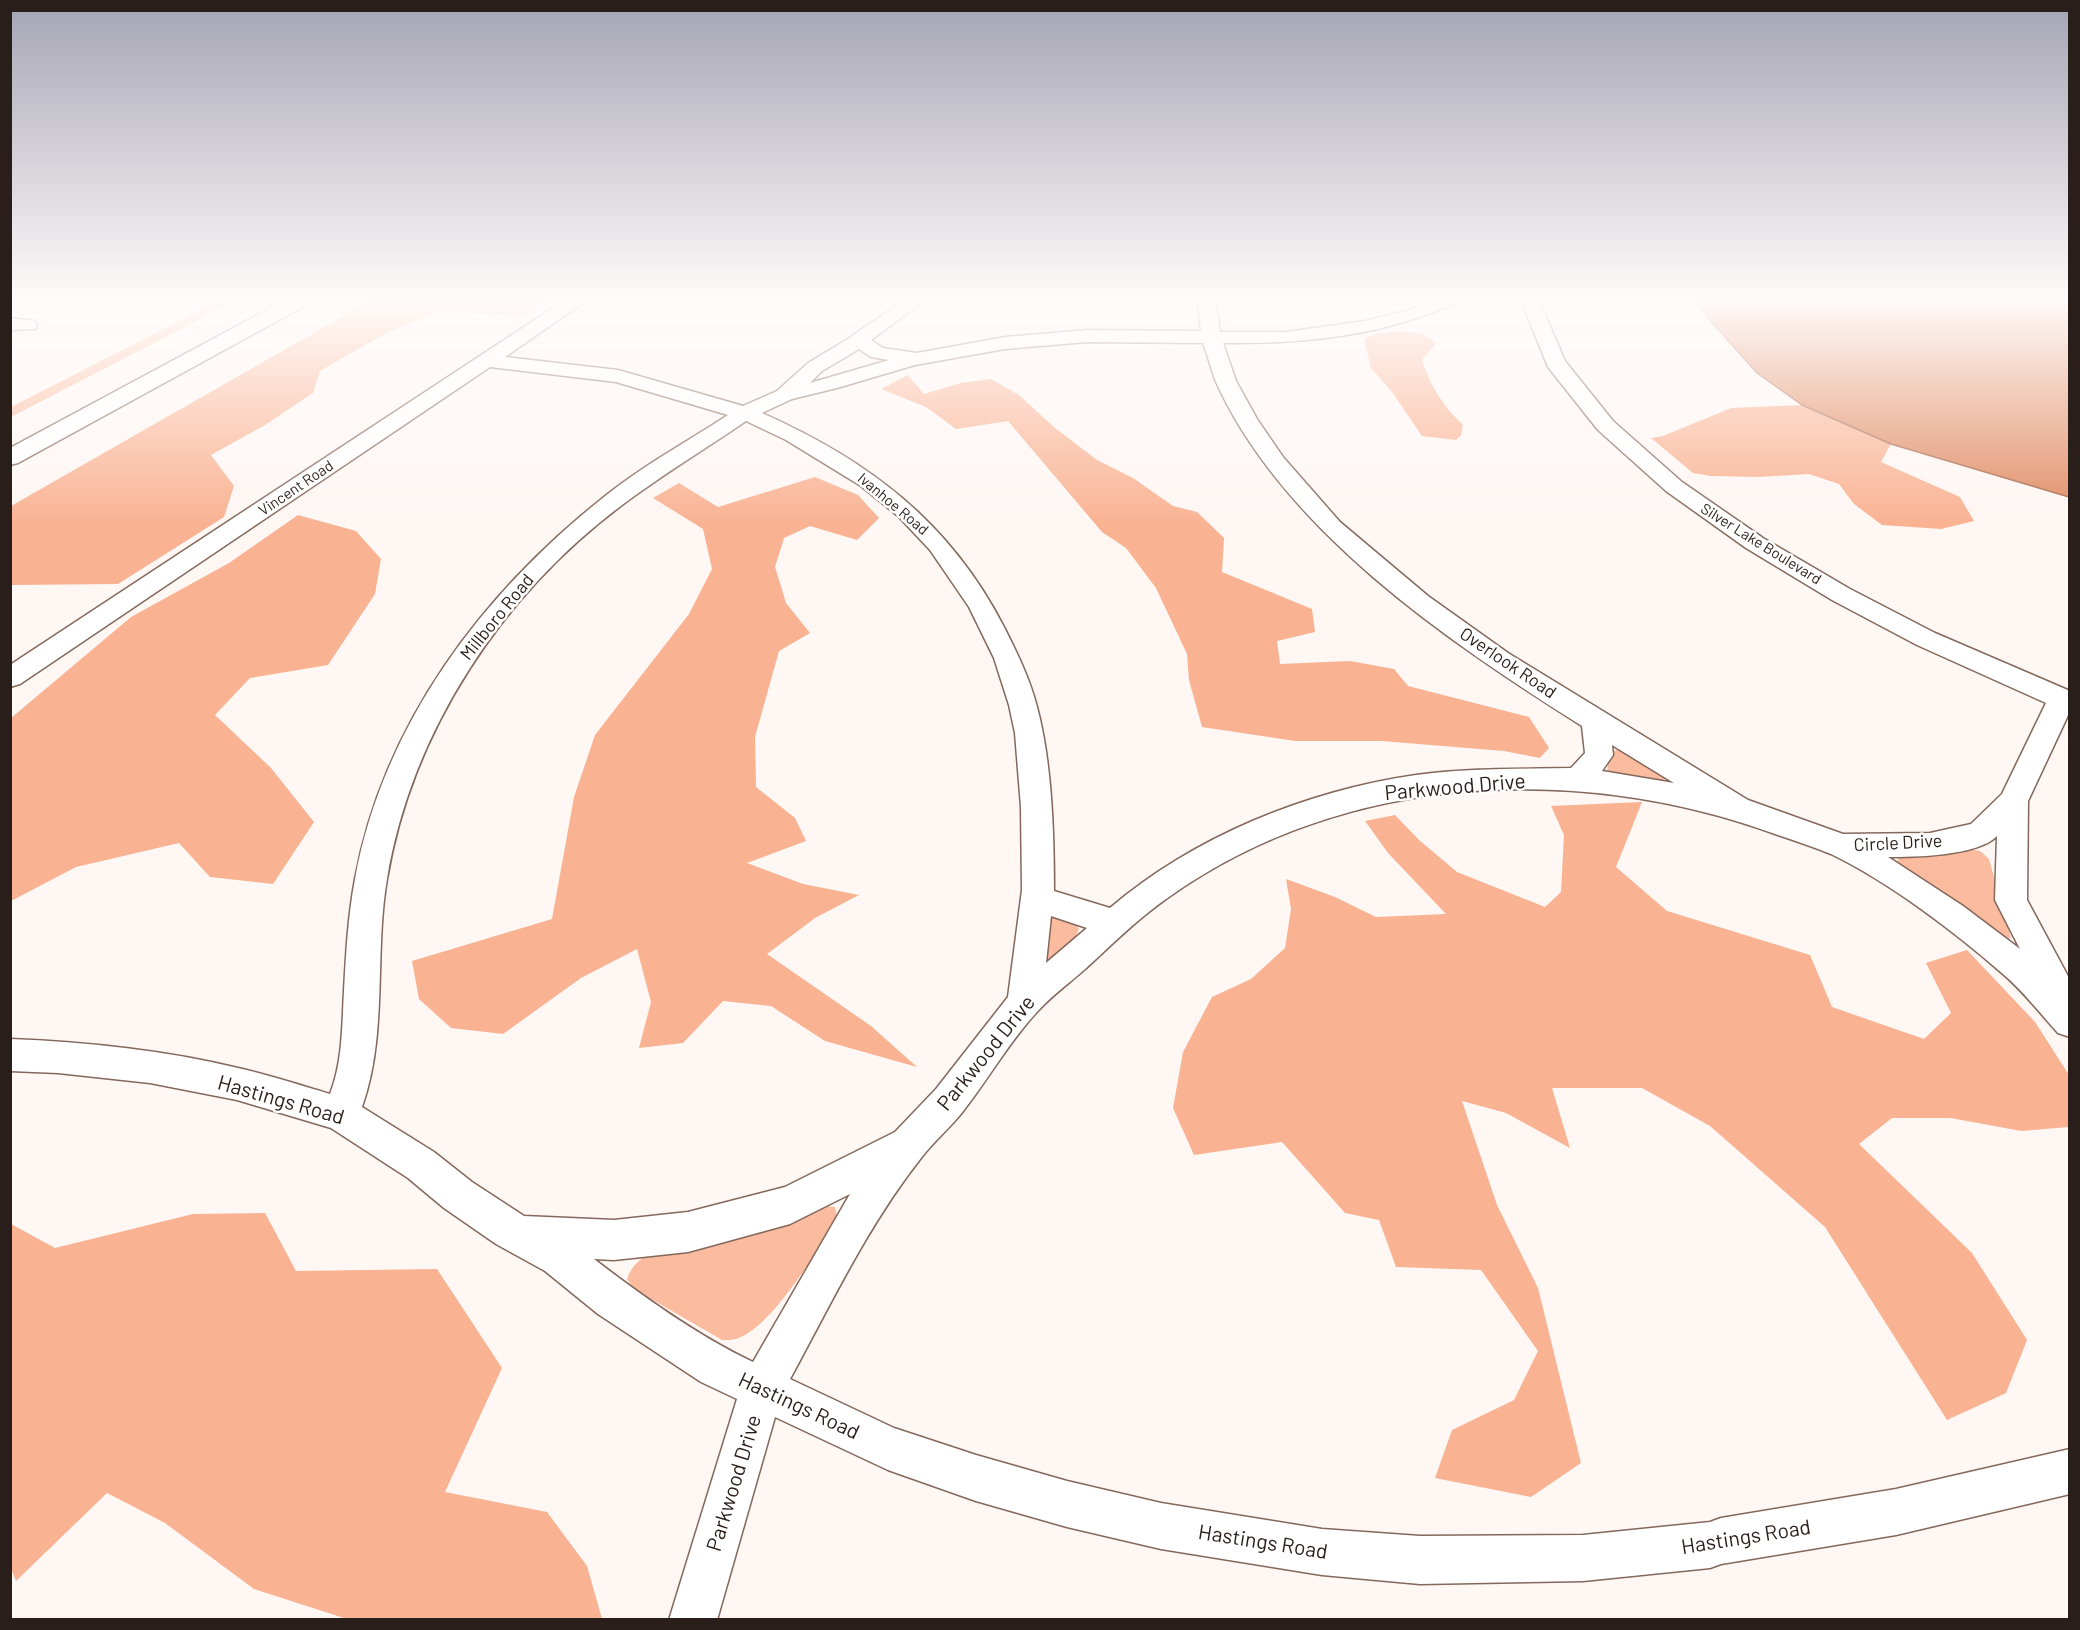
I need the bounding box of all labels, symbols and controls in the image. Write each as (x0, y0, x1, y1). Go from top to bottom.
street label: Vincent Road (255, 456, 337, 520)
street label: Ivanhoe Road (854, 469, 932, 539)
street label: Silver Lake Boulevard (1697, 500, 1825, 588)
street label: Millboro Road (456, 569, 538, 665)
street label: Overlook Road (1456, 623, 1560, 703)
street label: Parkwood Drive (1383, 768, 1527, 806)
street label: Circle Drive (1853, 830, 1943, 856)
street label: Parkwood Drive (932, 990, 1040, 1116)
street label: Hastings Road (215, 1070, 347, 1130)
street label: Hastings Road (734, 1367, 864, 1445)
street label: Parkwood Drive (701, 1412, 767, 1554)
street label: Hastings Road (1679, 1514, 1813, 1560)
street label: Hastings Road (1196, 1519, 1330, 1565)

